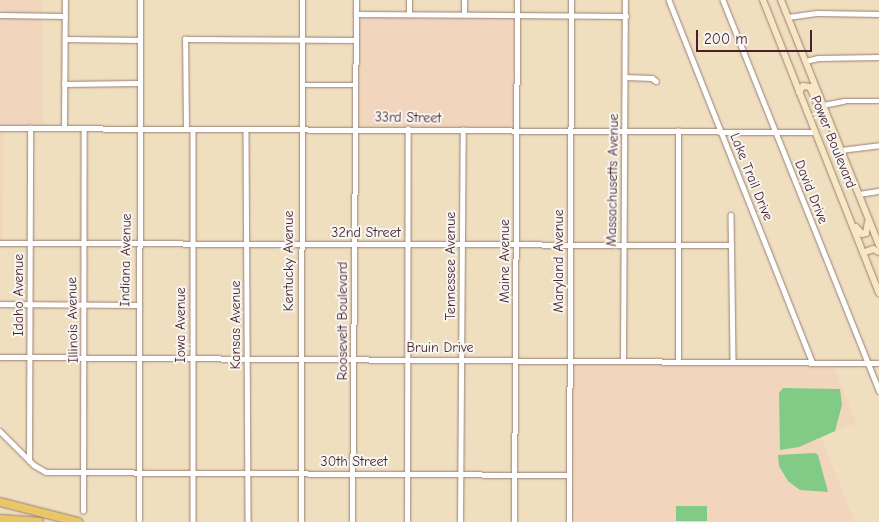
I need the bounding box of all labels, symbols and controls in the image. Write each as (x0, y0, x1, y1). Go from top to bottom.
scale bar (699, 20, 815, 52)
text: 200 m (704, 30, 748, 48)
street label: Power Boulevard (807, 93, 859, 191)
street label: 33rd Street (375, 109, 441, 127)
street label: Massachusetts Avenue (603, 113, 623, 247)
street label: Lake Trail Drive (726, 131, 776, 223)
street label: David Drive (791, 158, 831, 226)
street label: Maryland Avenue (551, 209, 567, 313)
street label: Kentucky Avenue (281, 211, 297, 311)
street label: Tennessee Avenue (443, 212, 459, 320)
street label: Indiana Avenue (117, 213, 135, 307)
street label: Maine Avenue (497, 219, 513, 303)
street label: 32nd Street (331, 225, 401, 241)
street label: Idaho Avenue (11, 254, 27, 336)
street label: Roosevelt Boulevard (335, 262, 351, 380)
street label: Illinois Avenue (64, 277, 82, 363)
street label: Kansas Avenue (228, 281, 244, 369)
street label: Iowa Avenue (173, 287, 189, 363)
street label: Bruin Drive (406, 340, 474, 356)
street label: 30th Street (321, 454, 387, 470)

